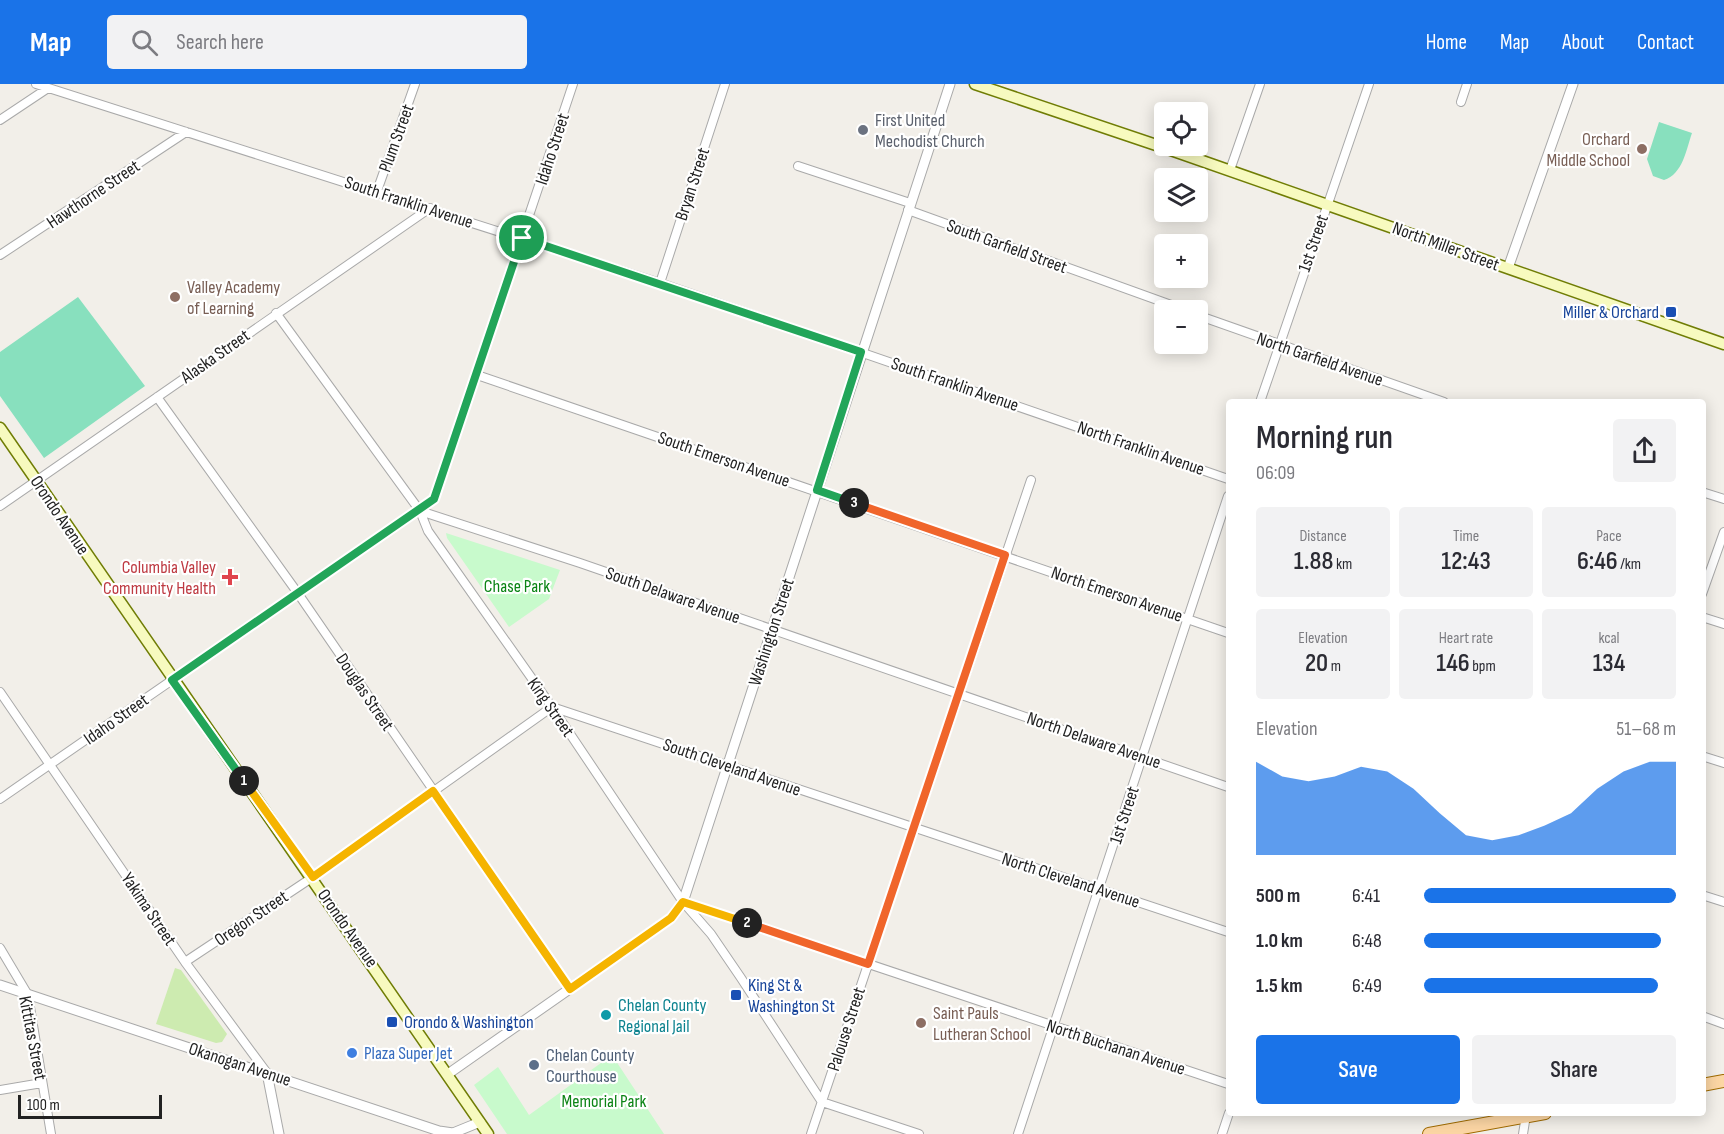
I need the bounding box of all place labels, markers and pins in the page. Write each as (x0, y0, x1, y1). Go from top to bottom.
place label: First United Mechodist Church (875, 110, 985, 152)
marker: First United Mechodist Church (856, 123, 870, 137)
place label: Orchard Middle School (1547, 129, 1630, 171)
marker: Orchard Middle School (1635, 142, 1649, 156)
pin (496, 212, 547, 263)
place label: Valley Academy of Learning (187, 277, 280, 319)
marker: Valley Academy of Learning (168, 290, 182, 304)
place label: Miller & Orchard (1563, 302, 1659, 323)
marker: Miller & Orchard (1664, 305, 1678, 319)
pin: 3 (839, 488, 869, 518)
place label: Columbia Valley Community Health (103, 557, 216, 599)
marker: Columbia Valley Community Health (221, 568, 239, 586)
pin: 1 (229, 766, 259, 796)
pin: 2 (732, 908, 762, 938)
place label: King St & Washington St (748, 975, 836, 1017)
marker: King St & Washington St (729, 988, 743, 1002)
place label: Chelan County Regional Jail (618, 995, 706, 1037)
place label: Saint Pauls Lutheran School (933, 1003, 1031, 1045)
marker: Chelan County Regional Jail (599, 1008, 613, 1022)
place label: Orondo & Washington (404, 1012, 534, 1033)
marker: Orondo & Washington (385, 1015, 399, 1029)
marker: Saint Pauls Lutheran School (914, 1016, 928, 1030)
place label: Plaza Super Jet (364, 1043, 453, 1064)
place label: Chelan County Courthouse (546, 1045, 634, 1087)
marker: Plaza Super Jet (345, 1046, 359, 1060)
marker: Chelan County Courthouse (527, 1058, 541, 1072)

